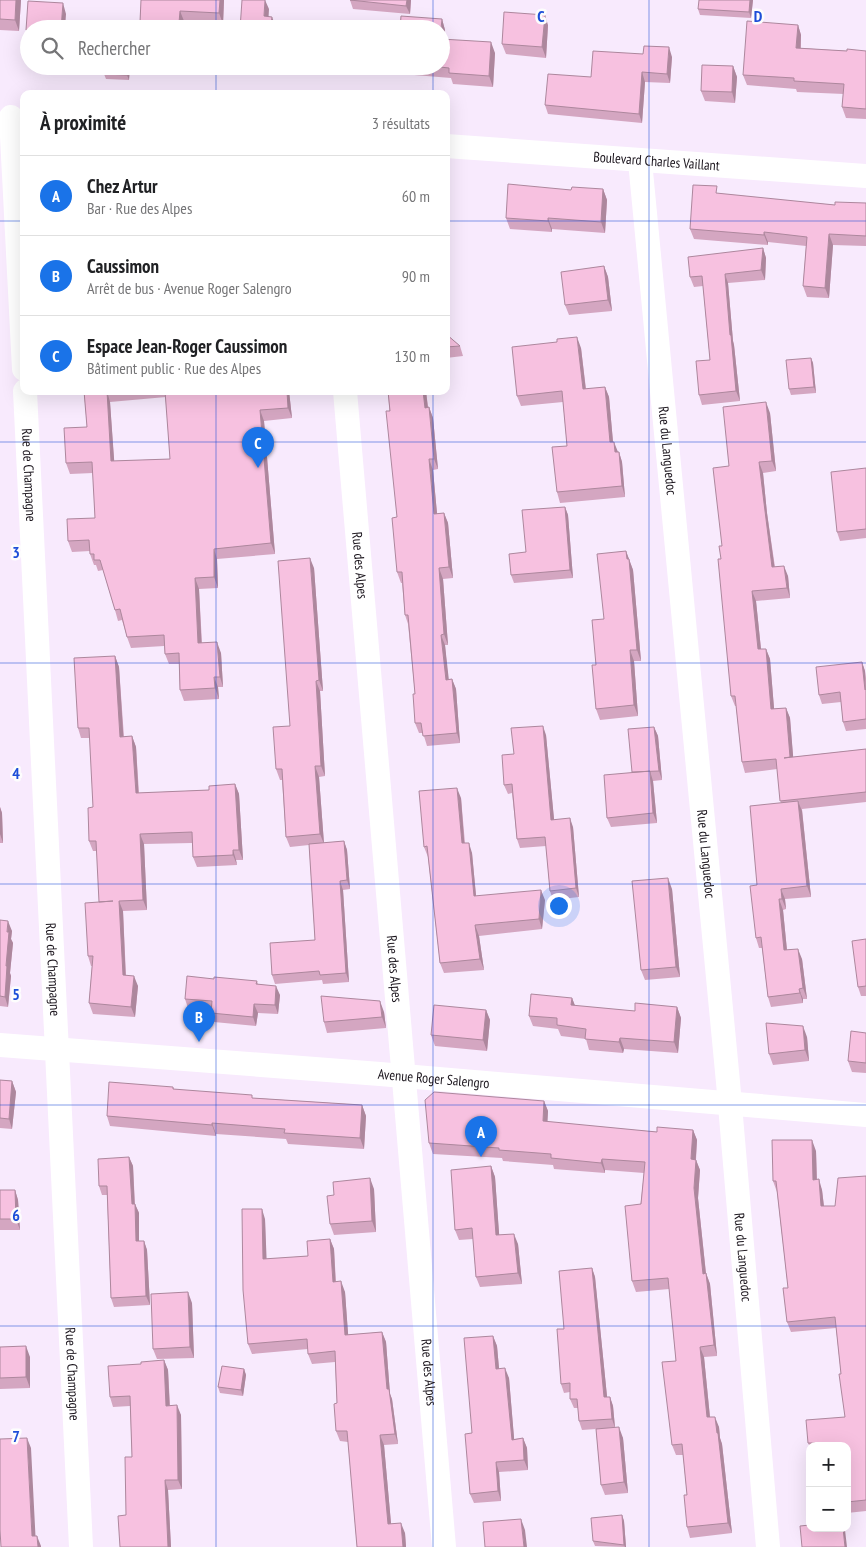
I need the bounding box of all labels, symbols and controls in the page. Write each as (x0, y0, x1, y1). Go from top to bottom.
text: C (537, 6, 545, 26)
text: D (754, 6, 763, 26)
search box (20, 20, 450, 75)
icon: search (38, 34, 66, 62)
text: Rechercher (78, 36, 150, 60)
text: À proximité (40, 109, 126, 136)
text: 3 résultats (372, 113, 430, 133)
street label: Boulevard Charles Vaillant (593, 148, 720, 175)
text: Chez Artur (87, 174, 158, 198)
text: A (52, 186, 60, 206)
text: 60 m (402, 186, 430, 206)
text: Bar · Rue des Alpes (87, 198, 192, 218)
text: Caussimon (87, 254, 159, 278)
text: B (52, 266, 60, 286)
text: 90 m (402, 266, 430, 286)
text: Arrêt de bus · Avenue Roger Salengro (87, 278, 292, 298)
text: Espace Jean-Roger Caussimon (87, 334, 287, 358)
text: C (52, 346, 60, 366)
text: 130 m (395, 346, 430, 366)
text: Bâtiment public · Rue des Alpes (87, 358, 261, 378)
street label: Rue du Languedoc (654, 405, 681, 496)
pin: C (242, 427, 274, 468)
street label: Rue de Champagne (18, 428, 40, 522)
street label: Rue des Alpes (348, 531, 372, 600)
text: 3 (12, 542, 20, 562)
text: 4 (12, 763, 20, 783)
street label: Rue du Languedoc (693, 809, 719, 899)
your location (546, 893, 572, 919)
street label: Rue de Champagne (42, 922, 64, 1017)
street label: Rue des Alpes (383, 935, 406, 1003)
text: 5 (12, 984, 20, 1004)
pin: B (183, 1001, 215, 1042)
street label: Avenue Roger Salengro (377, 1065, 490, 1092)
pin: A (465, 1116, 497, 1157)
text: 6 (12, 1205, 20, 1225)
street label: Rue du Languedoc (730, 1212, 756, 1302)
street label: Rue de Champagne (61, 1327, 84, 1421)
street label: Rue des Alpes (417, 1338, 441, 1407)
text: 7 (12, 1426, 20, 1446)
map controls (806, 1442, 851, 1532)
button: + (806, 1442, 851, 1487)
button: − (806, 1487, 851, 1532)

